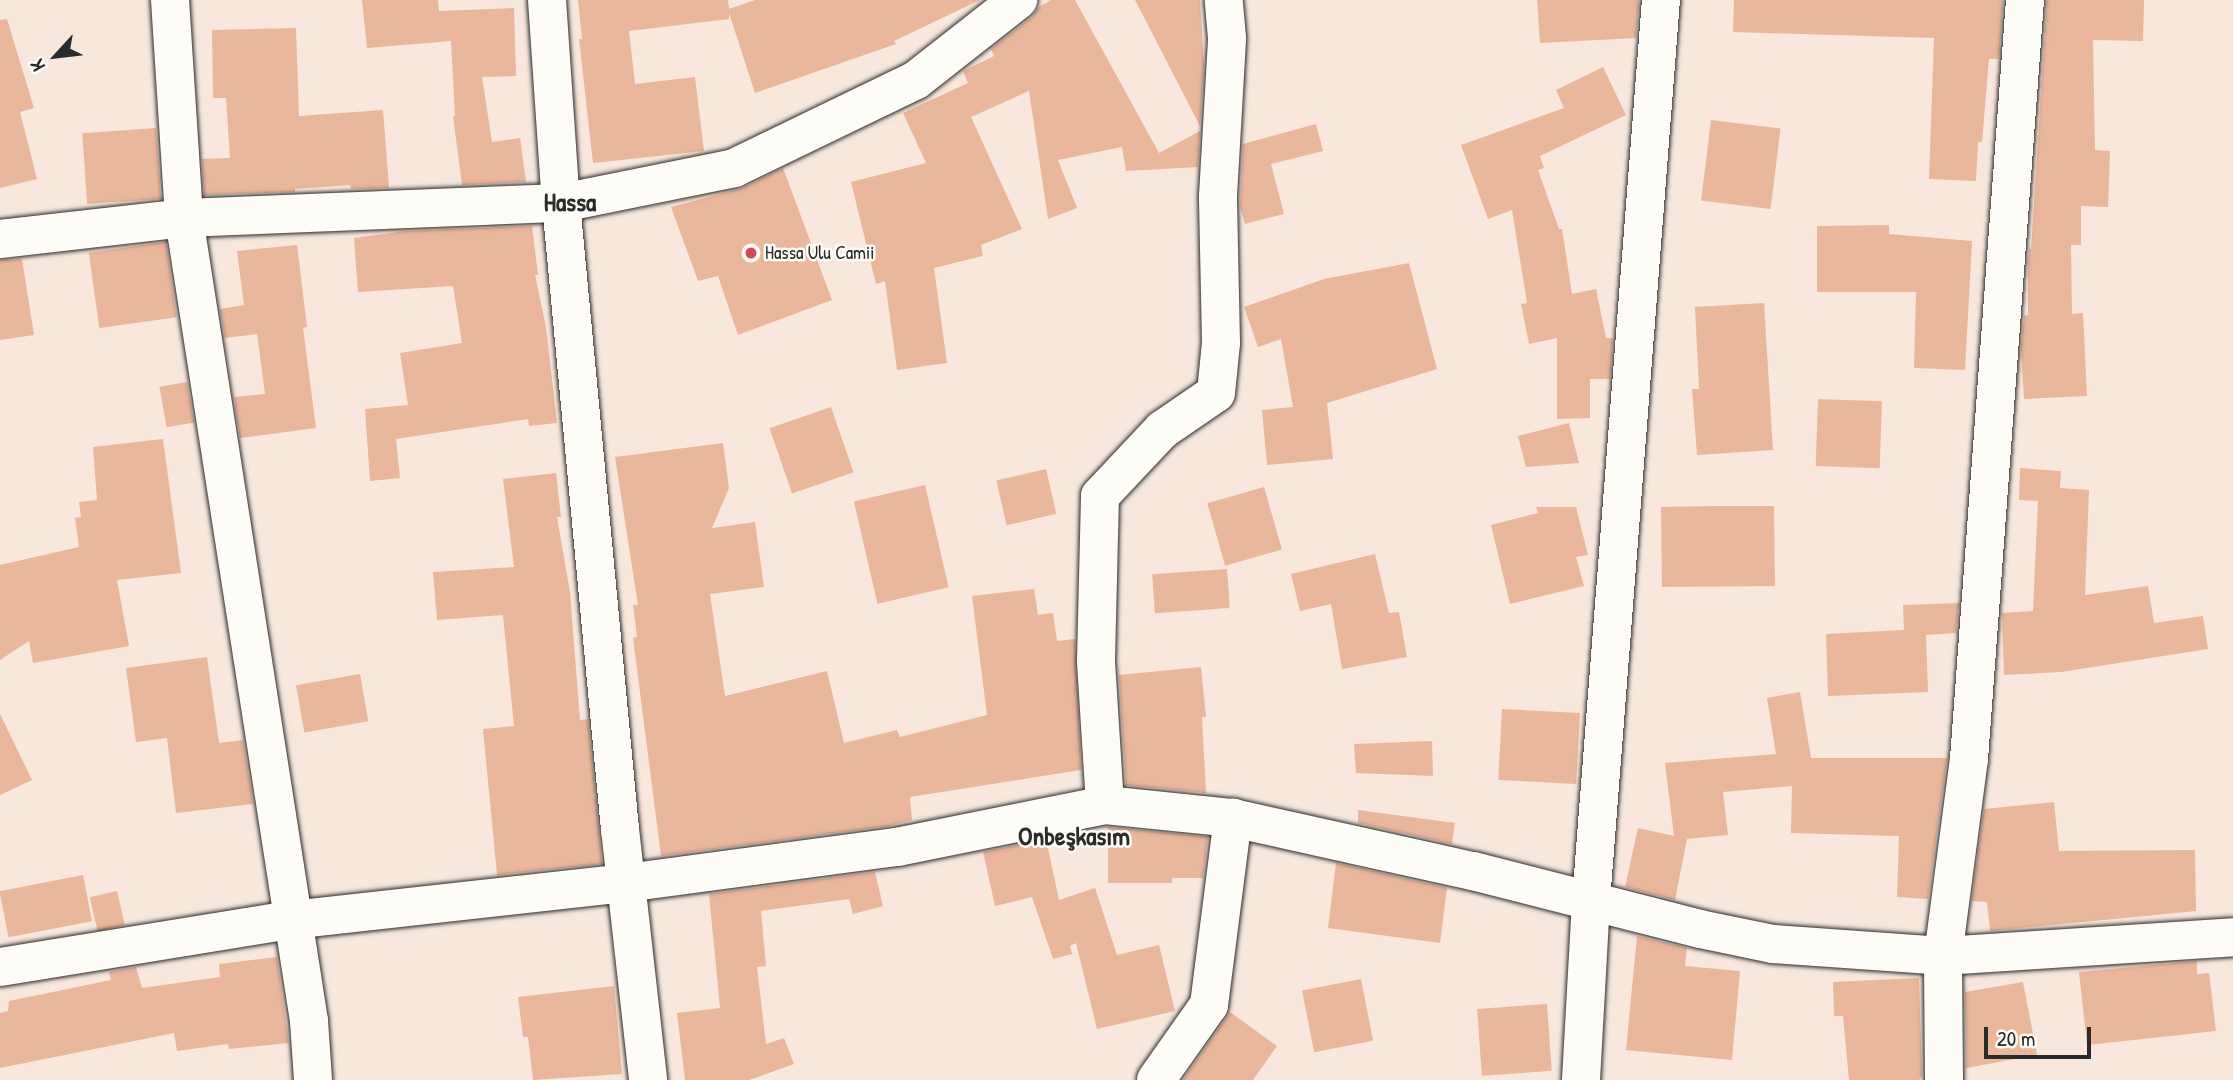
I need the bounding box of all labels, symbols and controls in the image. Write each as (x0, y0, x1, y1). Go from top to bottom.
north arrow (21, 21, 91, 91)
text: K (23, 55, 51, 76)
district label: Hassa (544, 186, 596, 218)
place label: Hassa Ulu Camii (765, 242, 875, 264)
marker: Hassa Ulu Camii (743, 245, 759, 261)
district label: Onbeşkasım (1018, 820, 1130, 852)
scale bar (1988, 1014, 2095, 1058)
text: 20 m (1997, 1024, 2035, 1053)

